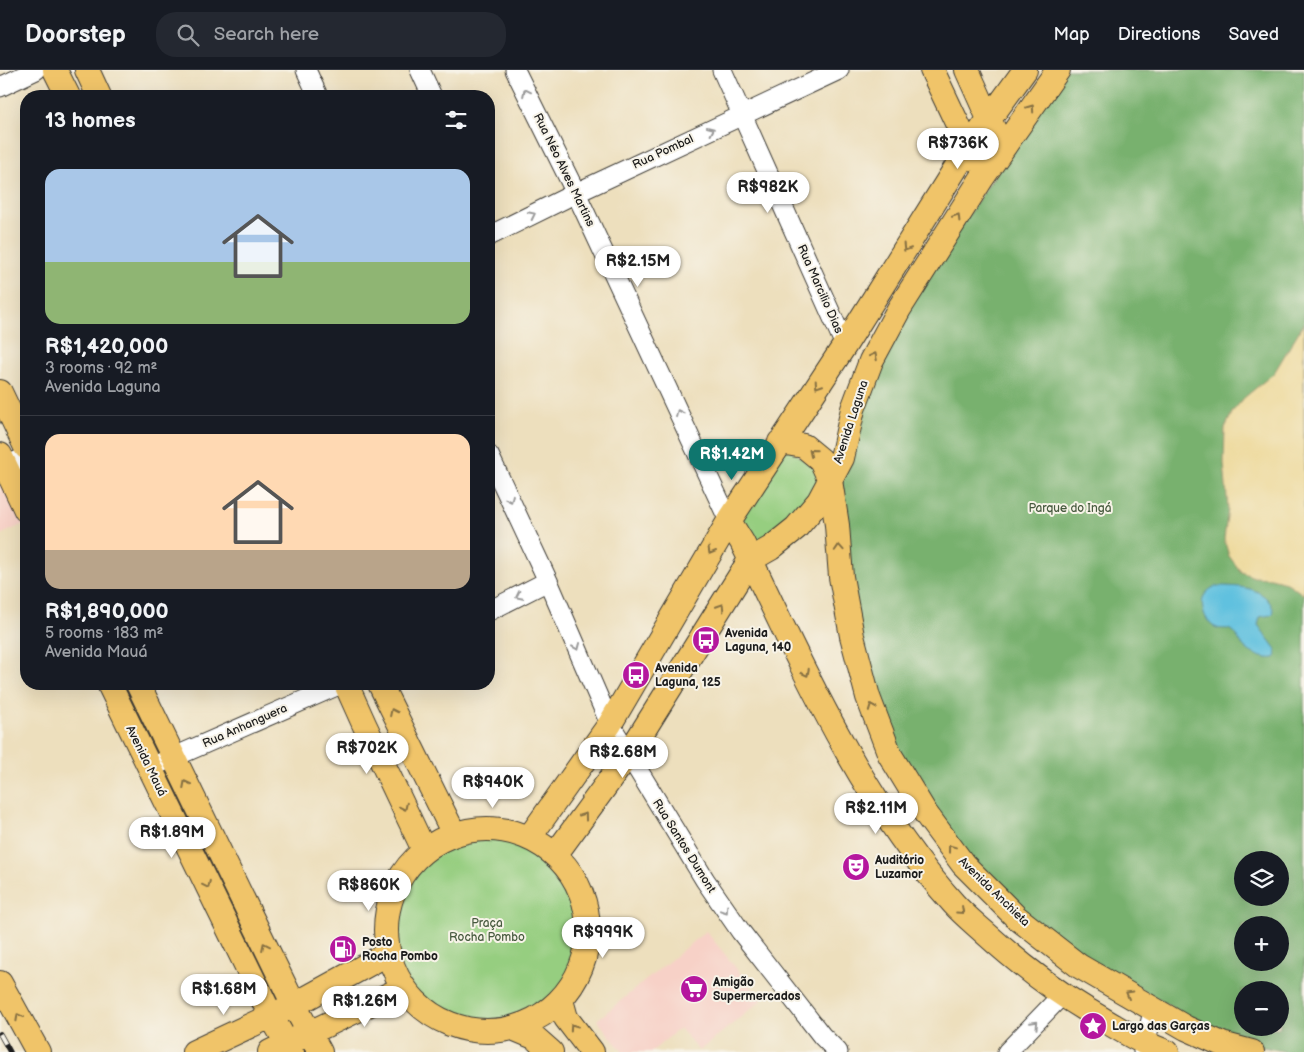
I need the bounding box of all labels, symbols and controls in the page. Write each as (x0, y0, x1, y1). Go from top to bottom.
search box (156, 12, 506, 57)
text: Doorstep (25, 20, 126, 49)
icon: search (174, 21, 202, 49)
text: Search here (214, 23, 319, 46)
text: Map (1054, 24, 1090, 45)
text: Directions (1118, 24, 1200, 45)
text: Saved (1228, 24, 1279, 45)
one-way arrow (522, 88, 533, 97)
one-way arrow (1025, 105, 1034, 114)
icon: filters (442, 106, 470, 134)
text: 13 homes (45, 108, 136, 133)
street label: Rua Néo Alves Martins (530, 111, 598, 229)
one-way arrow (706, 126, 715, 137)
pin: R$736K (917, 128, 999, 170)
street label: Rua Pombal (630, 131, 696, 173)
text: R$736K (928, 134, 988, 153)
pin: R$982K (727, 172, 809, 214)
text: R$982K (738, 178, 798, 197)
icon: home (213, 201, 303, 291)
one-way arrow (527, 211, 536, 221)
one-way arrow (951, 213, 960, 222)
street label: Rua Marcilio Dias (794, 242, 846, 336)
one-way arrow (902, 242, 912, 251)
pin: R$2.15M (592, 246, 684, 288)
text: R$2.15M (606, 252, 670, 271)
text: R$1,420,000 (45, 334, 168, 359)
one-way arrow (868, 352, 878, 361)
text: 3 rooms · 92 m² (45, 359, 158, 378)
text: Avenida Laguna (45, 378, 161, 397)
street label: Avenida Laguna (830, 378, 872, 466)
one-way arrow (815, 379, 825, 388)
one-way arrow (674, 409, 685, 418)
pin: R$1.42M (686, 438, 778, 481)
text: R$1.42M (700, 445, 764, 464)
one-way arrow (809, 450, 818, 458)
icon: home (213, 467, 303, 557)
one-way arrow (503, 494, 514, 503)
park label: Parque do Ingá (1028, 501, 1112, 516)
one-way arrow (833, 544, 844, 552)
one-way arrow (708, 545, 718, 554)
one-way arrow (515, 590, 524, 600)
text: R$1,890,000 (45, 599, 169, 624)
one-way arrow (715, 603, 724, 613)
text: 5 rooms · 183 m² (45, 624, 164, 643)
bus stop icon: Avenida Laguna, 140 (691, 625, 721, 655)
place label: Avenida Laguna, 140 (724, 626, 791, 655)
one-way arrow (570, 642, 581, 651)
text: Avenida Mauá (45, 643, 148, 662)
bus stop icon: Avenida Laguna, 125 (621, 660, 651, 690)
place label: Avenida Laguna, 125 (654, 661, 721, 690)
one-way arrow (800, 668, 810, 677)
street label: Rua Anhanguera (200, 701, 290, 751)
one-way arrow (868, 703, 878, 711)
one-way arrow (390, 708, 400, 717)
street label: Avenida Mauá (122, 723, 170, 799)
pin: R$702K (326, 732, 408, 775)
pin: R$2.68M (577, 736, 669, 779)
text: R$702K (337, 739, 397, 758)
text: R$2.68M (589, 743, 657, 762)
pin: R$940K (452, 766, 534, 809)
text: R$940K (462, 773, 524, 792)
one-way arrow (182, 780, 192, 789)
pin: R$2.11M (830, 792, 922, 835)
street label: Rua Santos Dumont (649, 796, 719, 896)
text: R$2.11M (845, 799, 907, 818)
one-way arrow (397, 802, 408, 811)
one-way arrow (578, 812, 587, 822)
pin: R$1.89M (126, 816, 218, 859)
text: R$1.89M (140, 823, 204, 842)
one-way arrow (948, 845, 956, 854)
map controls (1234, 851, 1289, 1036)
button: layers (1234, 851, 1289, 906)
theatre icon: Auditório Luzamor (841, 852, 871, 882)
place label: Auditório Luzamor (874, 853, 924, 882)
street label: Avenida Anchieta (955, 854, 1033, 930)
pin: R$860K (328, 870, 410, 912)
text: R$860K (338, 876, 400, 895)
one-way arrow (201, 880, 211, 889)
one-way arrow (719, 904, 728, 913)
one-way arrow (956, 905, 965, 914)
park label: Praça Rocha Pombo (449, 916, 525, 945)
pin: R$999K (562, 916, 644, 959)
button: + (1234, 916, 1289, 971)
text: R$999K (573, 923, 633, 942)
fuel station icon: Posto Rocha Pombo (328, 934, 358, 964)
place label: Posto Rocha Pombo (362, 935, 438, 964)
one-way arrow (261, 942, 271, 951)
pin: R$1.68M (178, 974, 270, 1016)
supermarket icon: Amigão Supermercados (679, 974, 709, 1004)
place label: Amigão Supermercados (712, 975, 801, 1004)
text: R$1.68M (192, 980, 256, 999)
button: − (1234, 981, 1289, 1036)
pin: R$1.26M (319, 986, 411, 1028)
one-way arrow (1125, 990, 1134, 1000)
text: R$1.26M (333, 992, 397, 1011)
place icon: Largo das Garças (1078, 1011, 1108, 1041)
one-way arrow (15, 1014, 25, 1023)
place label: Largo das Garças (1112, 1019, 1210, 1034)
one-way arrow (1029, 1020, 1038, 1029)
one-way arrow (570, 1024, 579, 1033)

